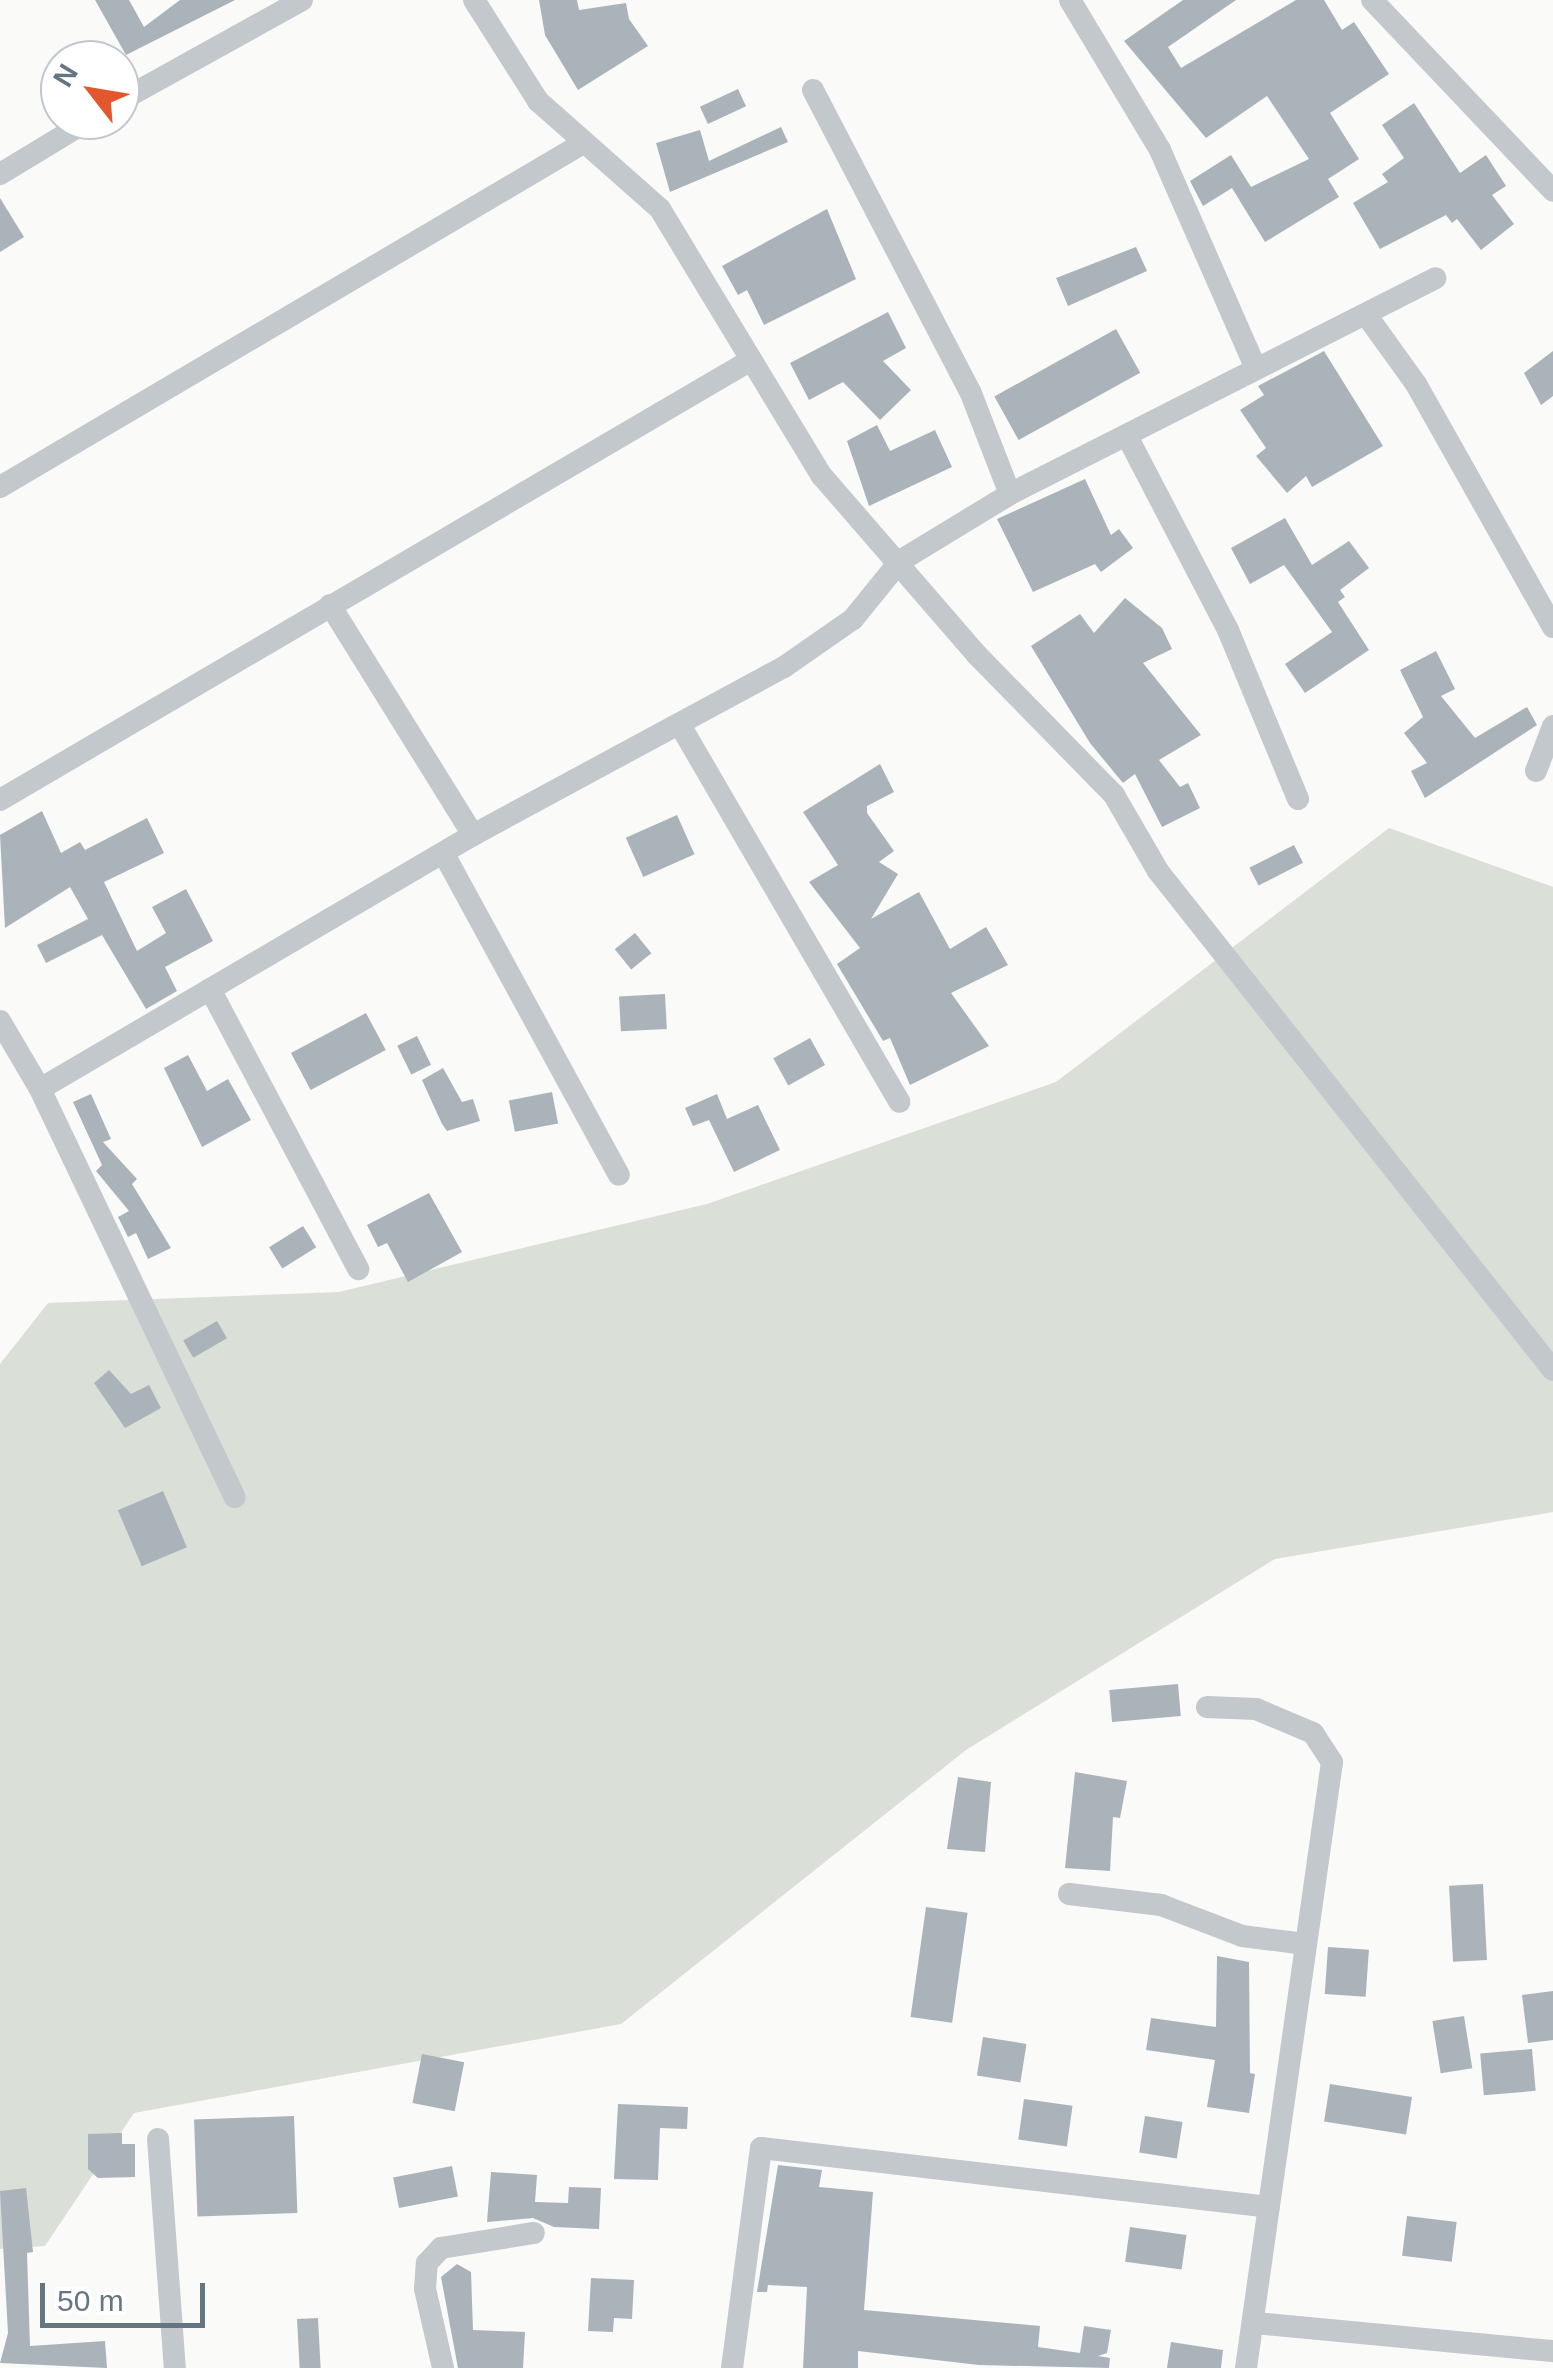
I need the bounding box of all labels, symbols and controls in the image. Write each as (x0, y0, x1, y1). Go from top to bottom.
north arrow (40, 40, 140, 140)
text: N (47, 59, 84, 92)
scale bar (45, 2263, 210, 2325)
text: 50 m (57, 2284, 124, 2317)

